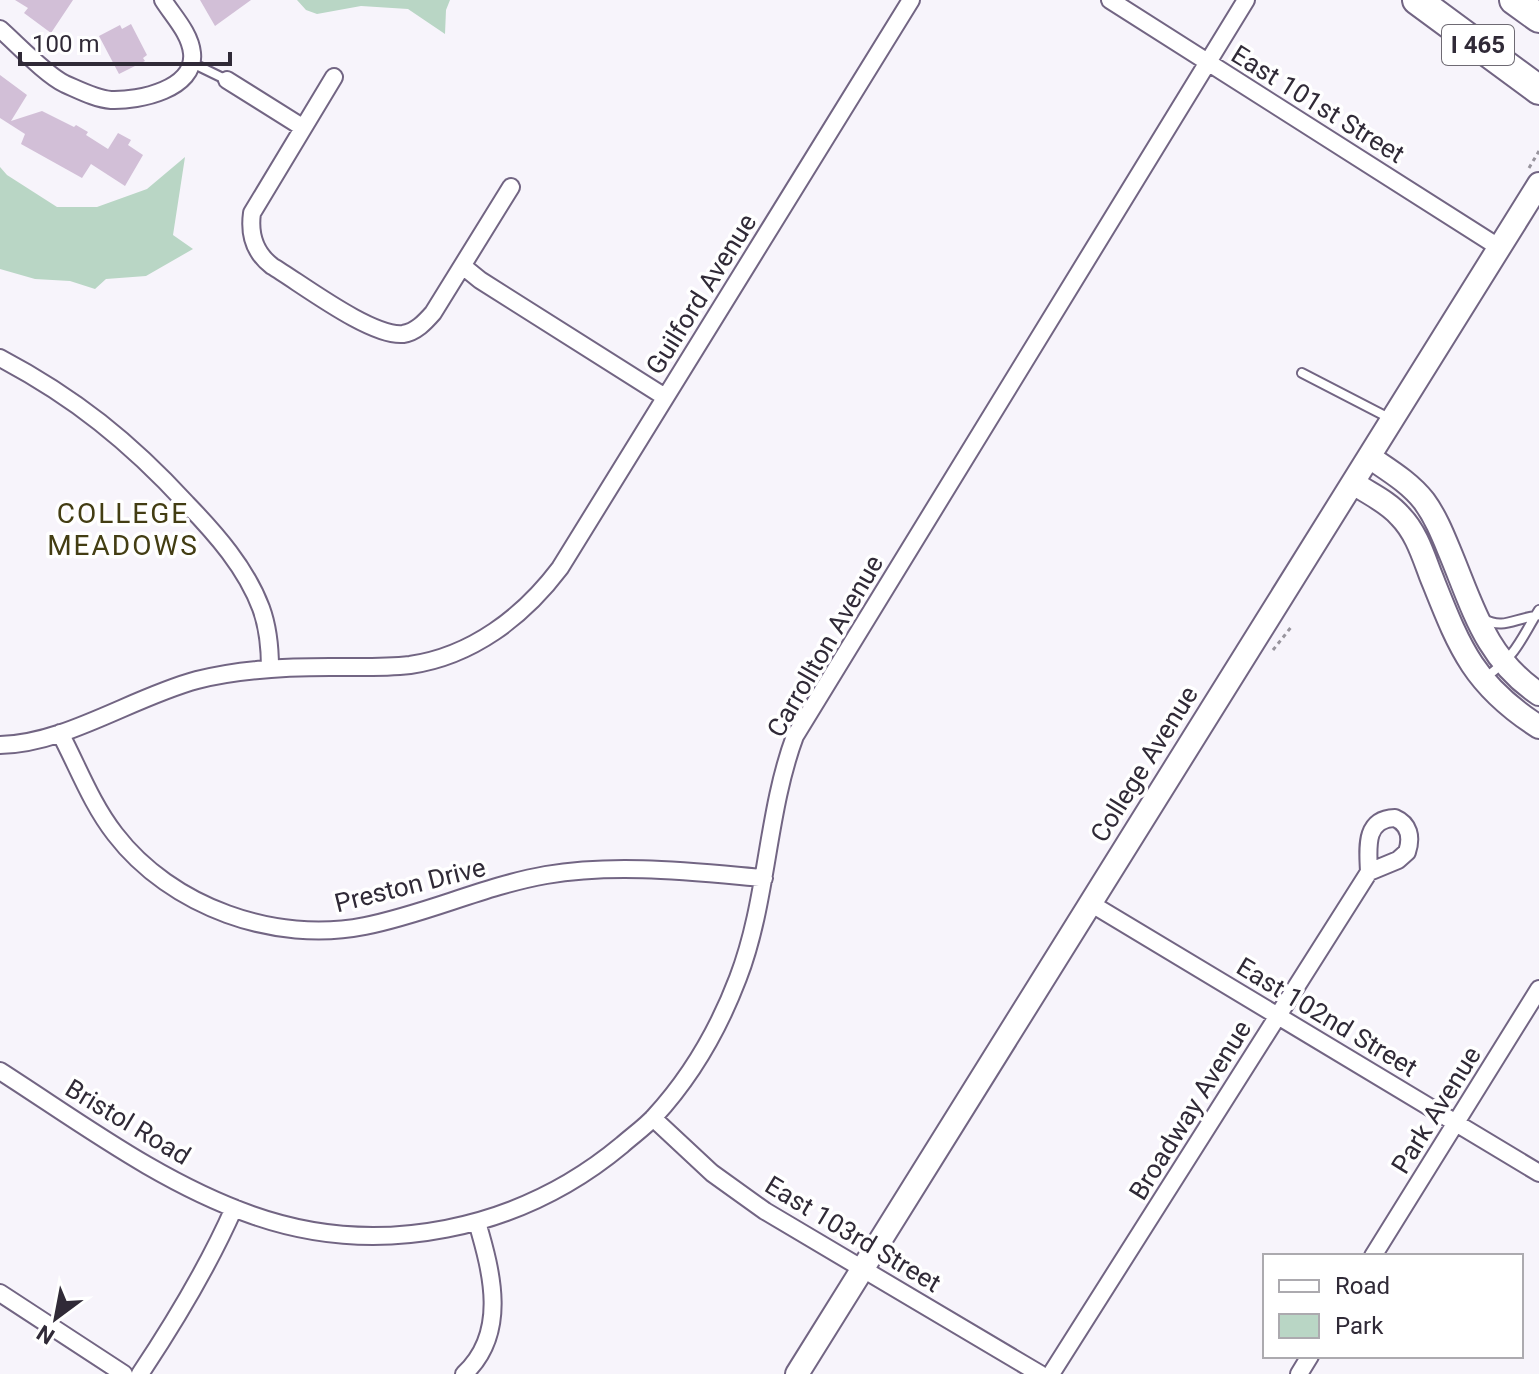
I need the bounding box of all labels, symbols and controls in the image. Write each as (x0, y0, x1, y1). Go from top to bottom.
scale bar (20, 16, 230, 66)
road number: I 465 (1442, 25, 1514, 65)
text: 100 m (32, 30, 99, 58)
street label: East 101st Street (1226, 39, 1410, 169)
street label: Guilford Avenue (640, 208, 762, 380)
district label: COLLEGE MEADOWS (47, 497, 199, 562)
street label: Carrollton Avenue (761, 550, 889, 742)
street label: College Avenue (1084, 681, 1204, 847)
street label: Preston Drive (331, 852, 489, 918)
street label: East 102nd Street (1231, 951, 1423, 1083)
street label: Broadway Avenue (1123, 1015, 1257, 1205)
street label: Park Avenue (1385, 1041, 1487, 1179)
street label: Bristol Road (60, 1073, 196, 1171)
street label: East 103rd Street (760, 1170, 946, 1298)
legend (1263, 1254, 1523, 1358)
text: Road (1335, 1272, 1390, 1300)
north arrow (16, 1278, 96, 1358)
text: Park (1335, 1312, 1384, 1340)
text: N (32, 1320, 59, 1349)

